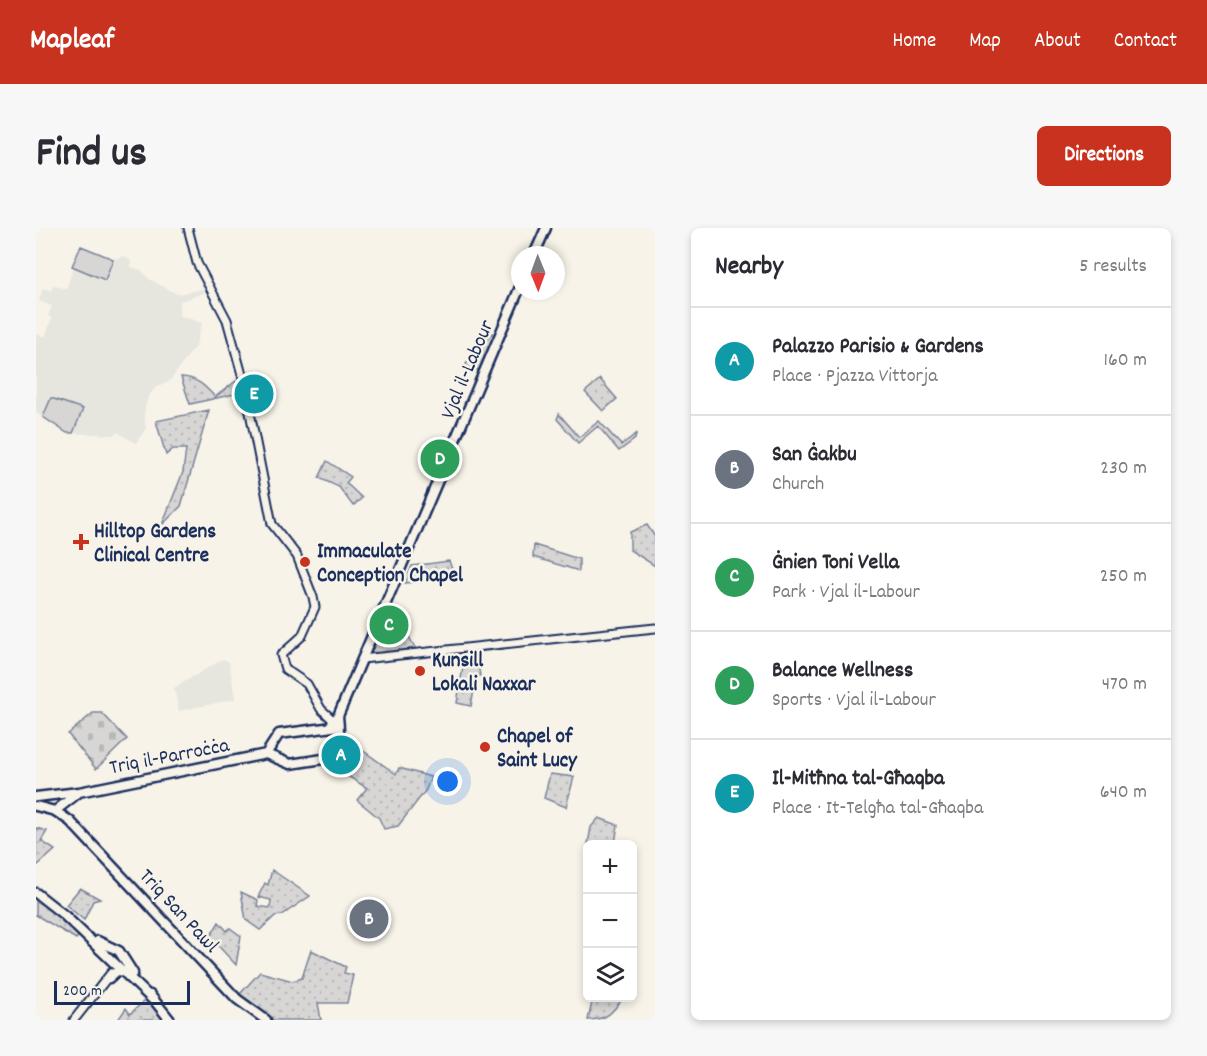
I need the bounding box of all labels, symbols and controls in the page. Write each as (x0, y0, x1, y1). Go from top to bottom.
text: Mapleaf (30, 22, 114, 62)
text: Home (892, 27, 936, 57)
text: Map (969, 27, 1001, 57)
text: About (1034, 27, 1081, 57)
text: Contact (1114, 27, 1177, 57)
text: Find us (36, 126, 147, 186)
button: Directions (1037, 126, 1171, 186)
north arrow (511, 246, 565, 300)
text: Nearby (715, 249, 783, 286)
text: 5 results (1079, 253, 1147, 281)
street label: Vjal il-Labour (434, 316, 503, 424)
text: Palazzo Parisio & Gardens (772, 332, 984, 363)
text: A (729, 347, 740, 375)
text: 160 m (1104, 347, 1147, 375)
text: Place · Pjazza Vittorja (772, 363, 938, 391)
pin: E (234, 372, 274, 416)
pin: D (420, 436, 460, 482)
text: San Ġakbu (772, 440, 857, 471)
text: B (730, 455, 739, 483)
text: 230 m (1100, 455, 1147, 483)
text: Church (772, 471, 824, 499)
place label: Hilltop Gardens Clinical Centre (94, 518, 216, 572)
marker: Hilltop Gardens Clinical Centre (72, 533, 90, 551)
place label: Immaculate Conception Chapel (317, 538, 464, 592)
text: Ġnien Toni Vella (772, 548, 899, 579)
marker: Immaculate Conception Chapel (298, 555, 312, 569)
text: C (730, 563, 739, 591)
text: 250 m (1100, 563, 1147, 591)
text: Park · Vjal il-Labour (772, 579, 920, 607)
pin: C (370, 602, 408, 648)
place label: Kunsill Lokali Naxxar (432, 647, 537, 701)
text: Balance Wellness (772, 656, 913, 687)
marker: Kunsill Lokali Naxxar (413, 664, 427, 678)
text: D (729, 671, 740, 699)
text: 470 m (1102, 671, 1147, 699)
text: Sports · Vjal il-Labour (772, 687, 936, 715)
place label: Chapel of Saint Lucy (497, 723, 578, 777)
street label: Triq il-Parroċċa (107, 731, 233, 784)
pin: A (322, 732, 360, 778)
marker: Chapel of Saint Lucy (478, 740, 492, 754)
text: Il-Mitħna tal-Għaqba (772, 764, 944, 795)
your location (433, 767, 462, 796)
text: E (730, 779, 739, 807)
text: 640 m (1100, 779, 1147, 807)
text: Place · It-Telgħa tal-Għaqba (772, 795, 983, 823)
map controls (583, 840, 637, 1002)
button: + (583, 840, 637, 894)
street label: Triq San Pawl (131, 863, 225, 961)
button: − (583, 894, 637, 948)
pin: B (350, 896, 388, 942)
button: layers (583, 948, 637, 1002)
scale bar (54, 978, 190, 1006)
text: 200 m (63, 980, 102, 1003)

